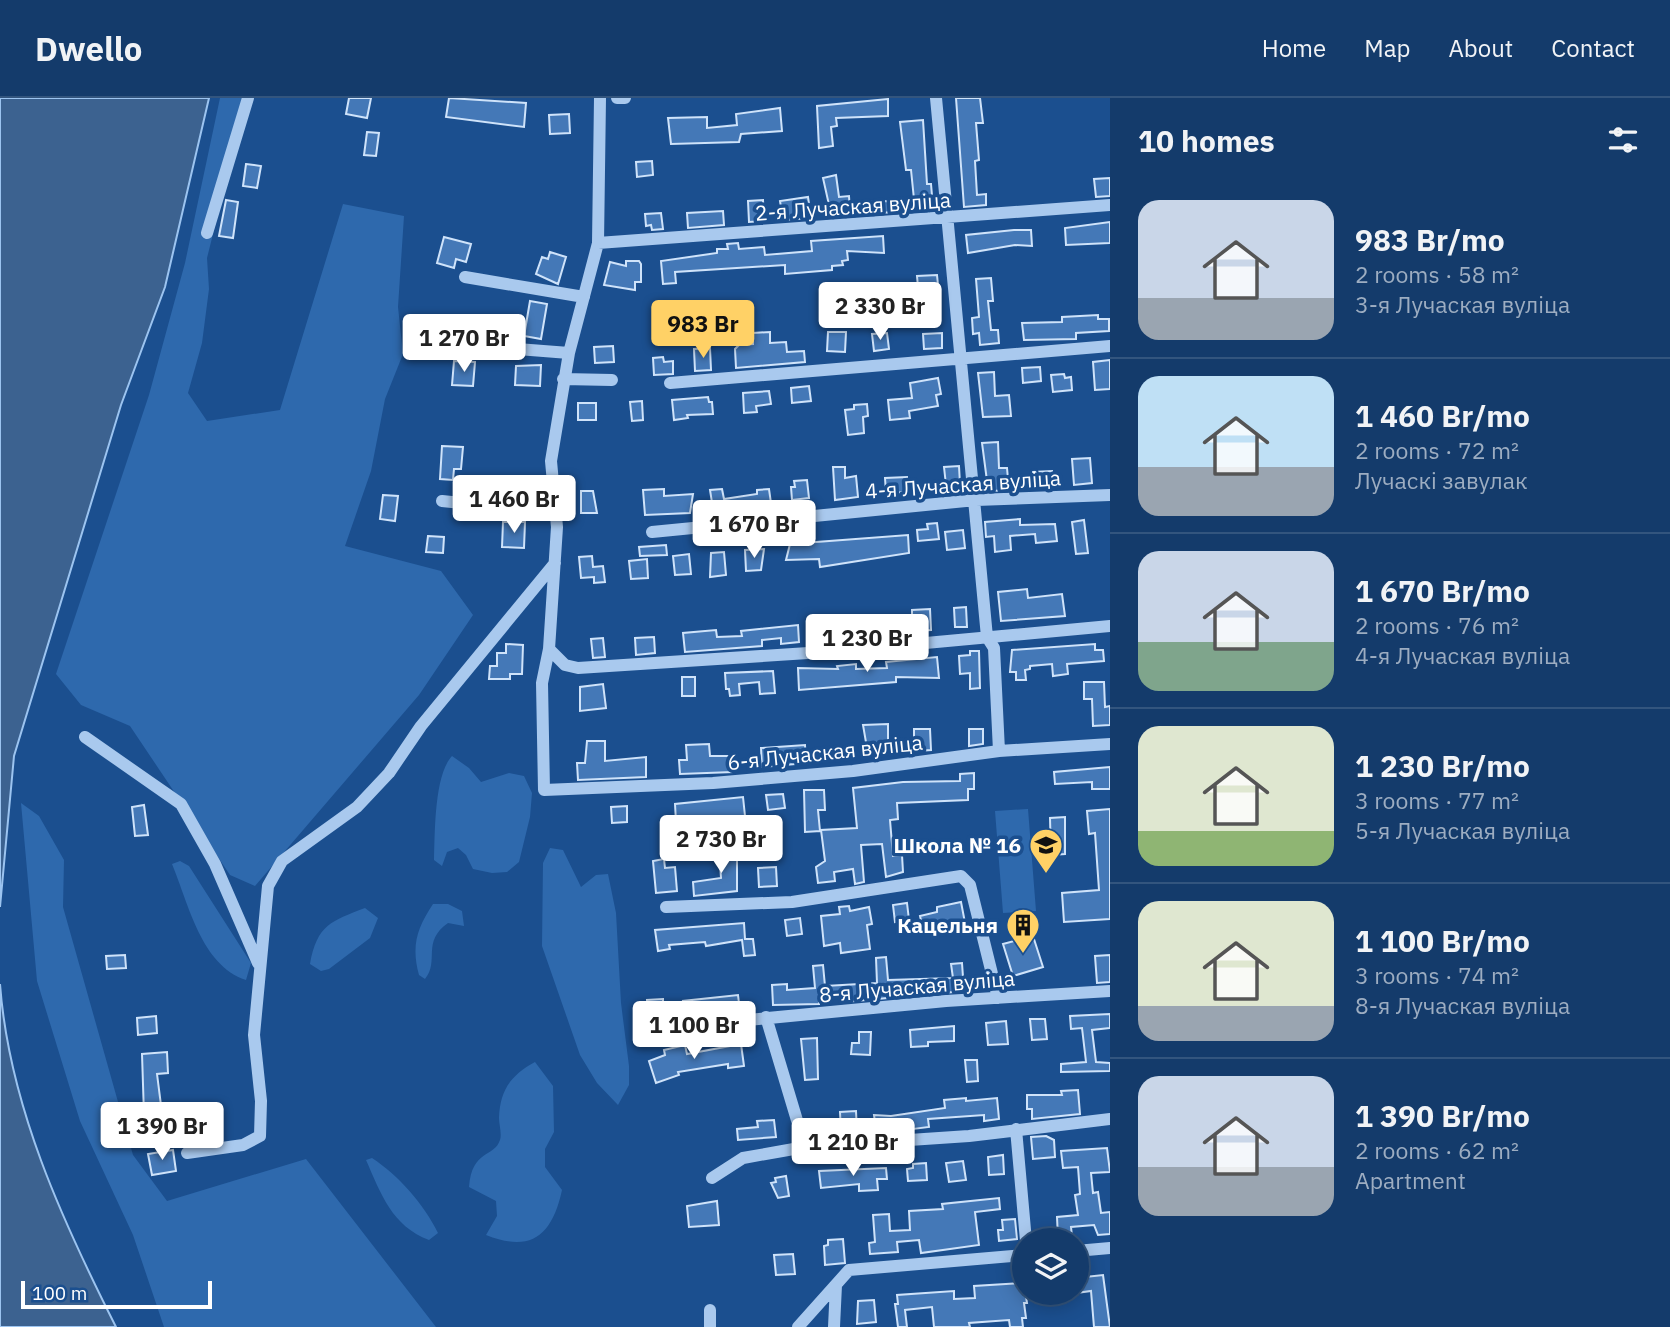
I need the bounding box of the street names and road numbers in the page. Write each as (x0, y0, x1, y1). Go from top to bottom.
street label: 2-я Лучаская вуліца (754, 185, 952, 227)
street label: 4-я Лучаская вуліца (864, 463, 1062, 505)
street label: 6-я Лучаская вуліца (726, 728, 924, 776)
street label: 8-я Лучаская вуліца (818, 963, 1016, 1009)

